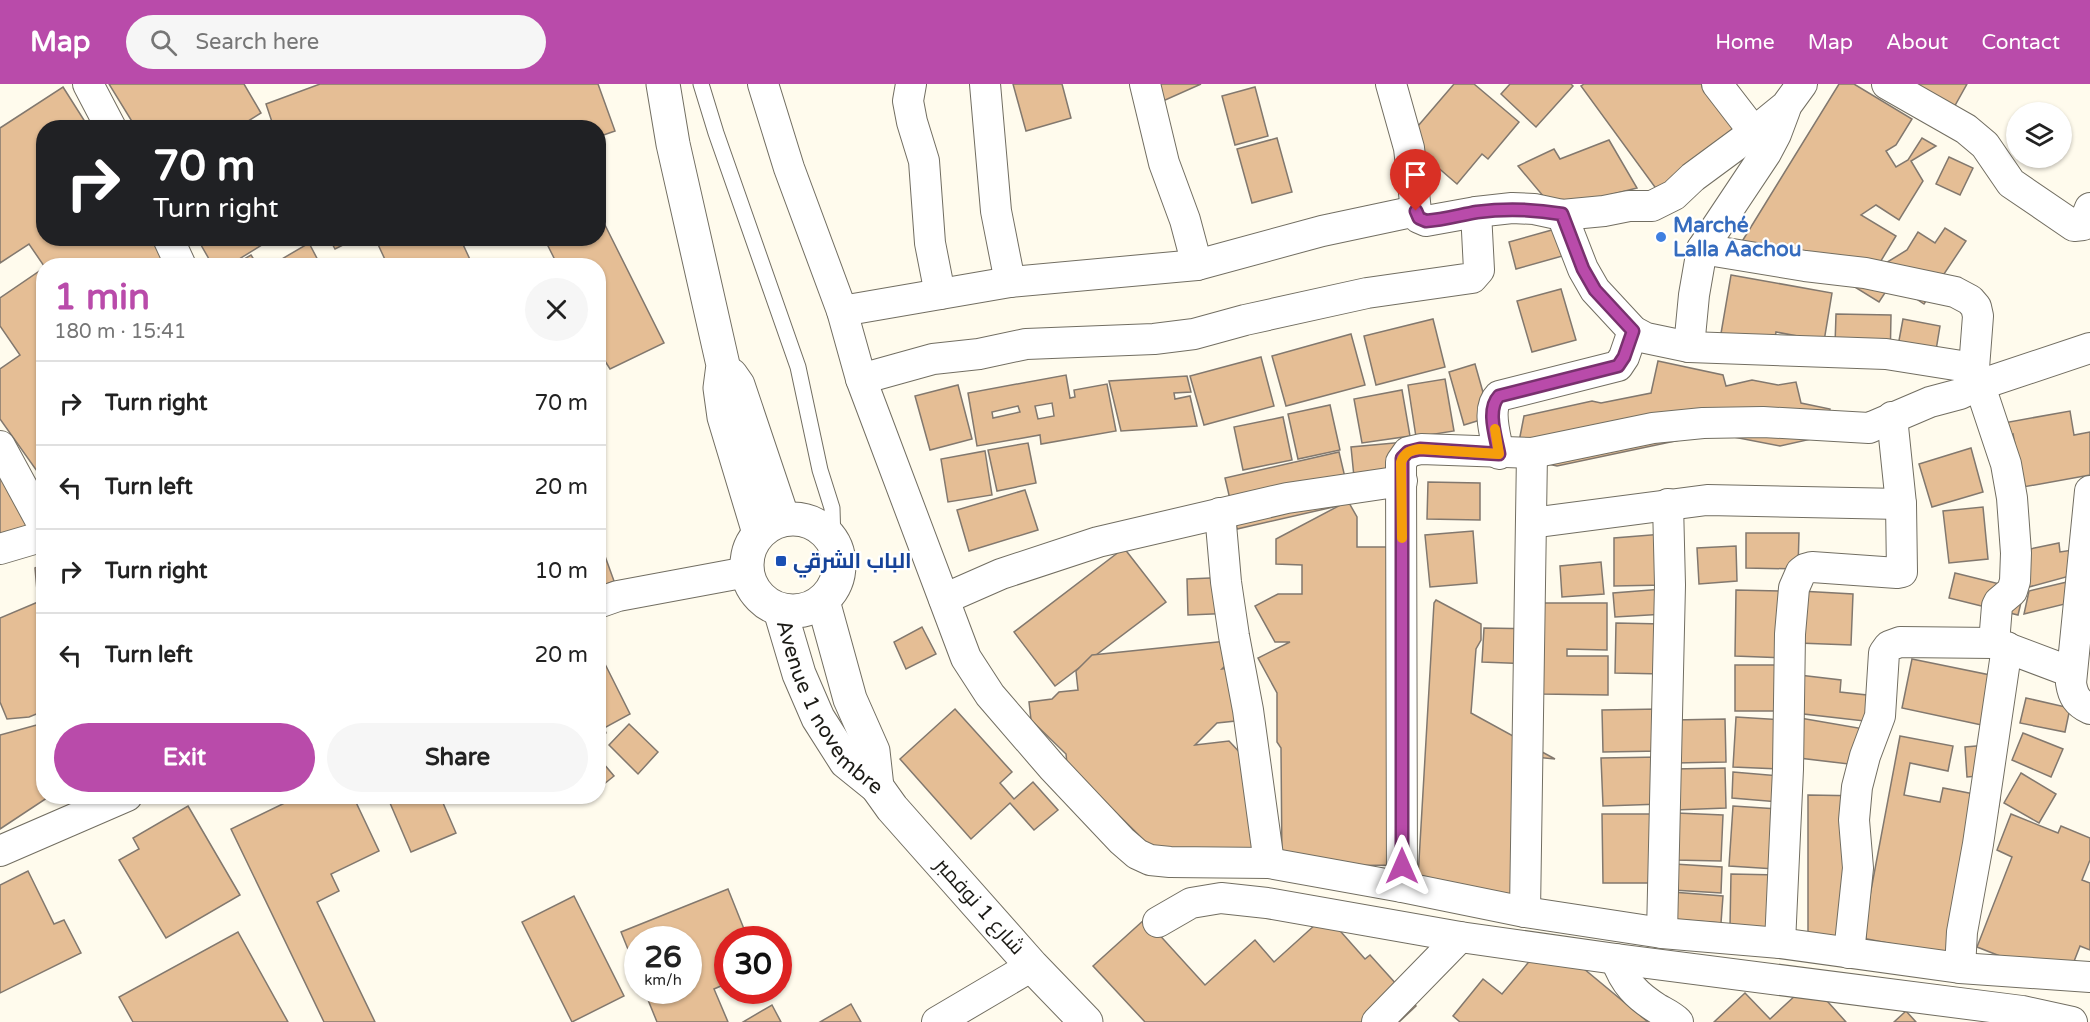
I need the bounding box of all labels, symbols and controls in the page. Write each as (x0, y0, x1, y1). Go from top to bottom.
search box (126, 15, 546, 69)
text: Map (30, 25, 90, 59)
icon: search (147, 26, 180, 59)
text: Search here (195, 29, 319, 55)
text: Home (1715, 30, 1775, 55)
text: Map (1808, 30, 1853, 55)
text: About (1886, 30, 1948, 55)
text: Contact (1981, 30, 2060, 55)
map controls (2006, 102, 2072, 168)
button: layers (2006, 102, 2072, 168)
text: 70 m (153, 141, 255, 192)
icon: right (54, 144, 132, 222)
pin (1390, 149, 1441, 211)
icon: arrive (1399, 158, 1432, 191)
text: Turn right (153, 192, 279, 225)
place label: Marché Lalla Aachou (1673, 213, 1802, 262)
marker: Marché Lalla Aachou (1654, 230, 1668, 244)
text: 1 min (54, 276, 150, 319)
button: close (525, 278, 588, 341)
text: 180 m · 15:41 (54, 320, 186, 344)
icon: right (54, 387, 87, 420)
text: Turn right (105, 390, 207, 416)
text: 70 m (534, 390, 588, 416)
icon: left (54, 471, 87, 504)
text: Turn left (105, 474, 193, 500)
text: 20 m (534, 474, 588, 500)
place label: الباب الشرقي (793, 549, 912, 578)
marker: الباب الشرقي (774, 554, 788, 568)
icon: right (54, 555, 87, 588)
text: Turn right (105, 558, 207, 584)
text: 10 m (534, 558, 588, 584)
street label: Avenue 1 novembre (771, 617, 888, 800)
icon: left (54, 639, 87, 672)
text: Turn left (105, 642, 193, 668)
text: 20 m (534, 642, 588, 668)
button: Exit (54, 723, 315, 792)
button: Share (327, 723, 588, 792)
position arrow (1370, 834, 1434, 898)
street label: شارع 1 نوفمبر (928, 852, 1030, 961)
speed limit sign: 30 (714, 926, 792, 1004)
text: 26 (644, 939, 682, 976)
text: km/h (644, 971, 682, 989)

